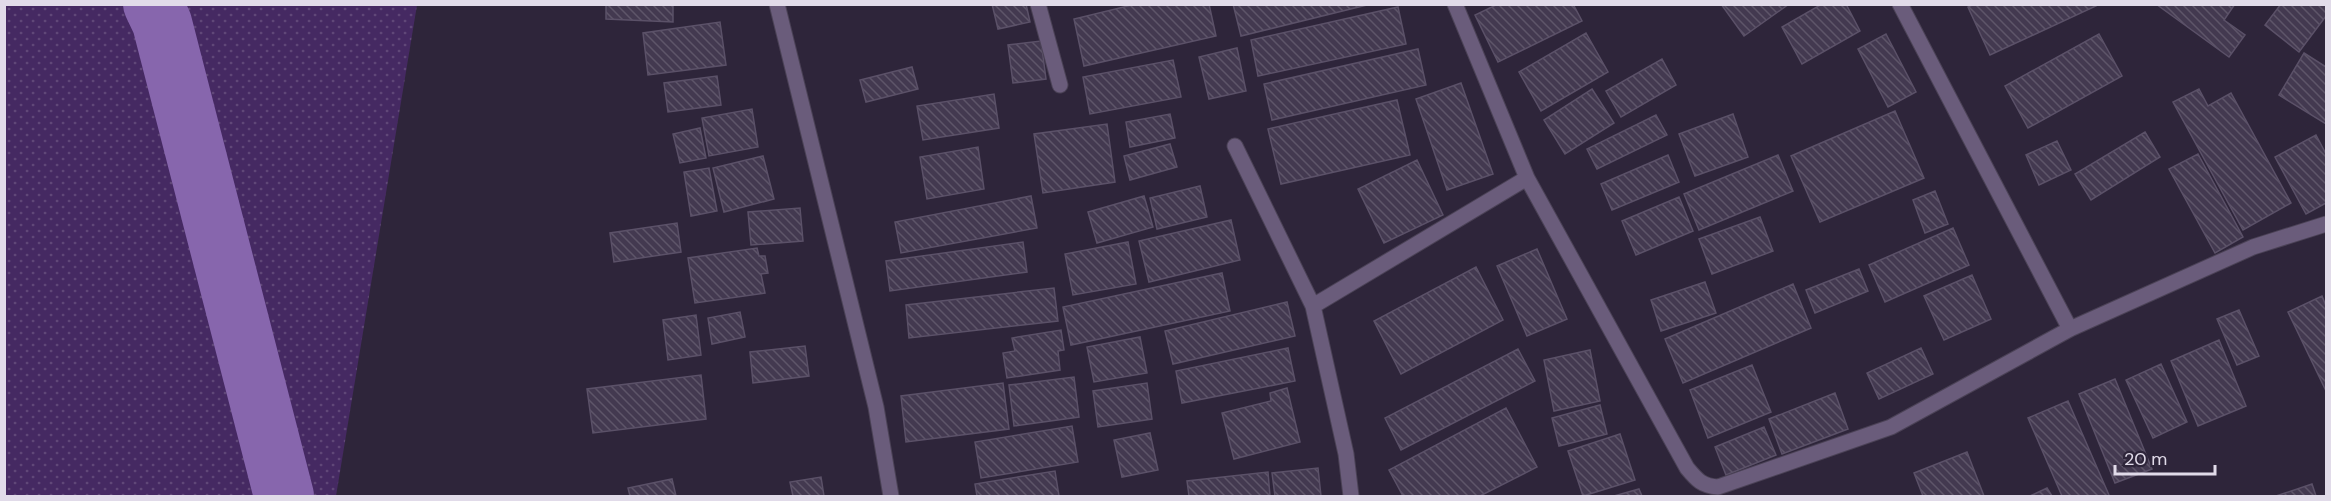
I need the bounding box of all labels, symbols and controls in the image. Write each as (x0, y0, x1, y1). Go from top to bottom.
scale bar (2115, 438, 2216, 476)
text: 20 m (2124, 447, 2167, 471)

